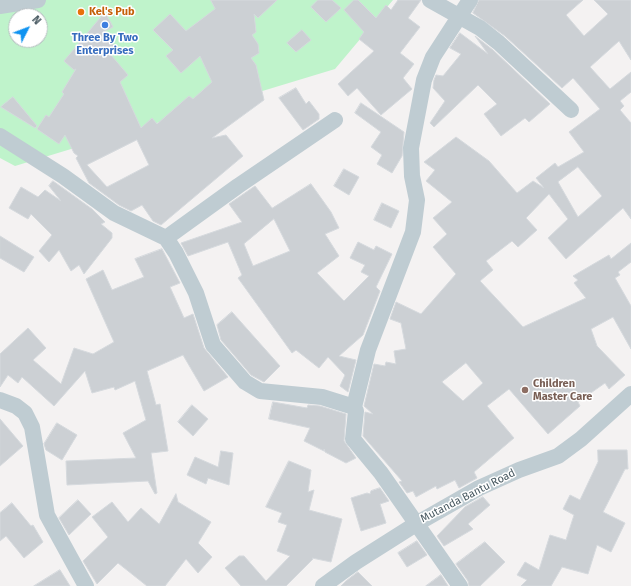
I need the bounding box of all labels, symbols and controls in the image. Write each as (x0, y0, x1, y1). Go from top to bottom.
place label: Kel's Pub (89, 5, 135, 19)
marker: Kel's Pub (76, 7, 86, 17)
north arrow (8, 8, 48, 48)
text: N (29, 13, 44, 27)
marker: Three By Two Enterprises (100, 20, 110, 30)
place label: Three By Two Enterprises (72, 31, 138, 57)
place label: Children Master Care (533, 377, 592, 403)
marker: Children Master Care (520, 385, 530, 395)
street label: Mutanda Bantu Road (418, 466, 518, 526)

